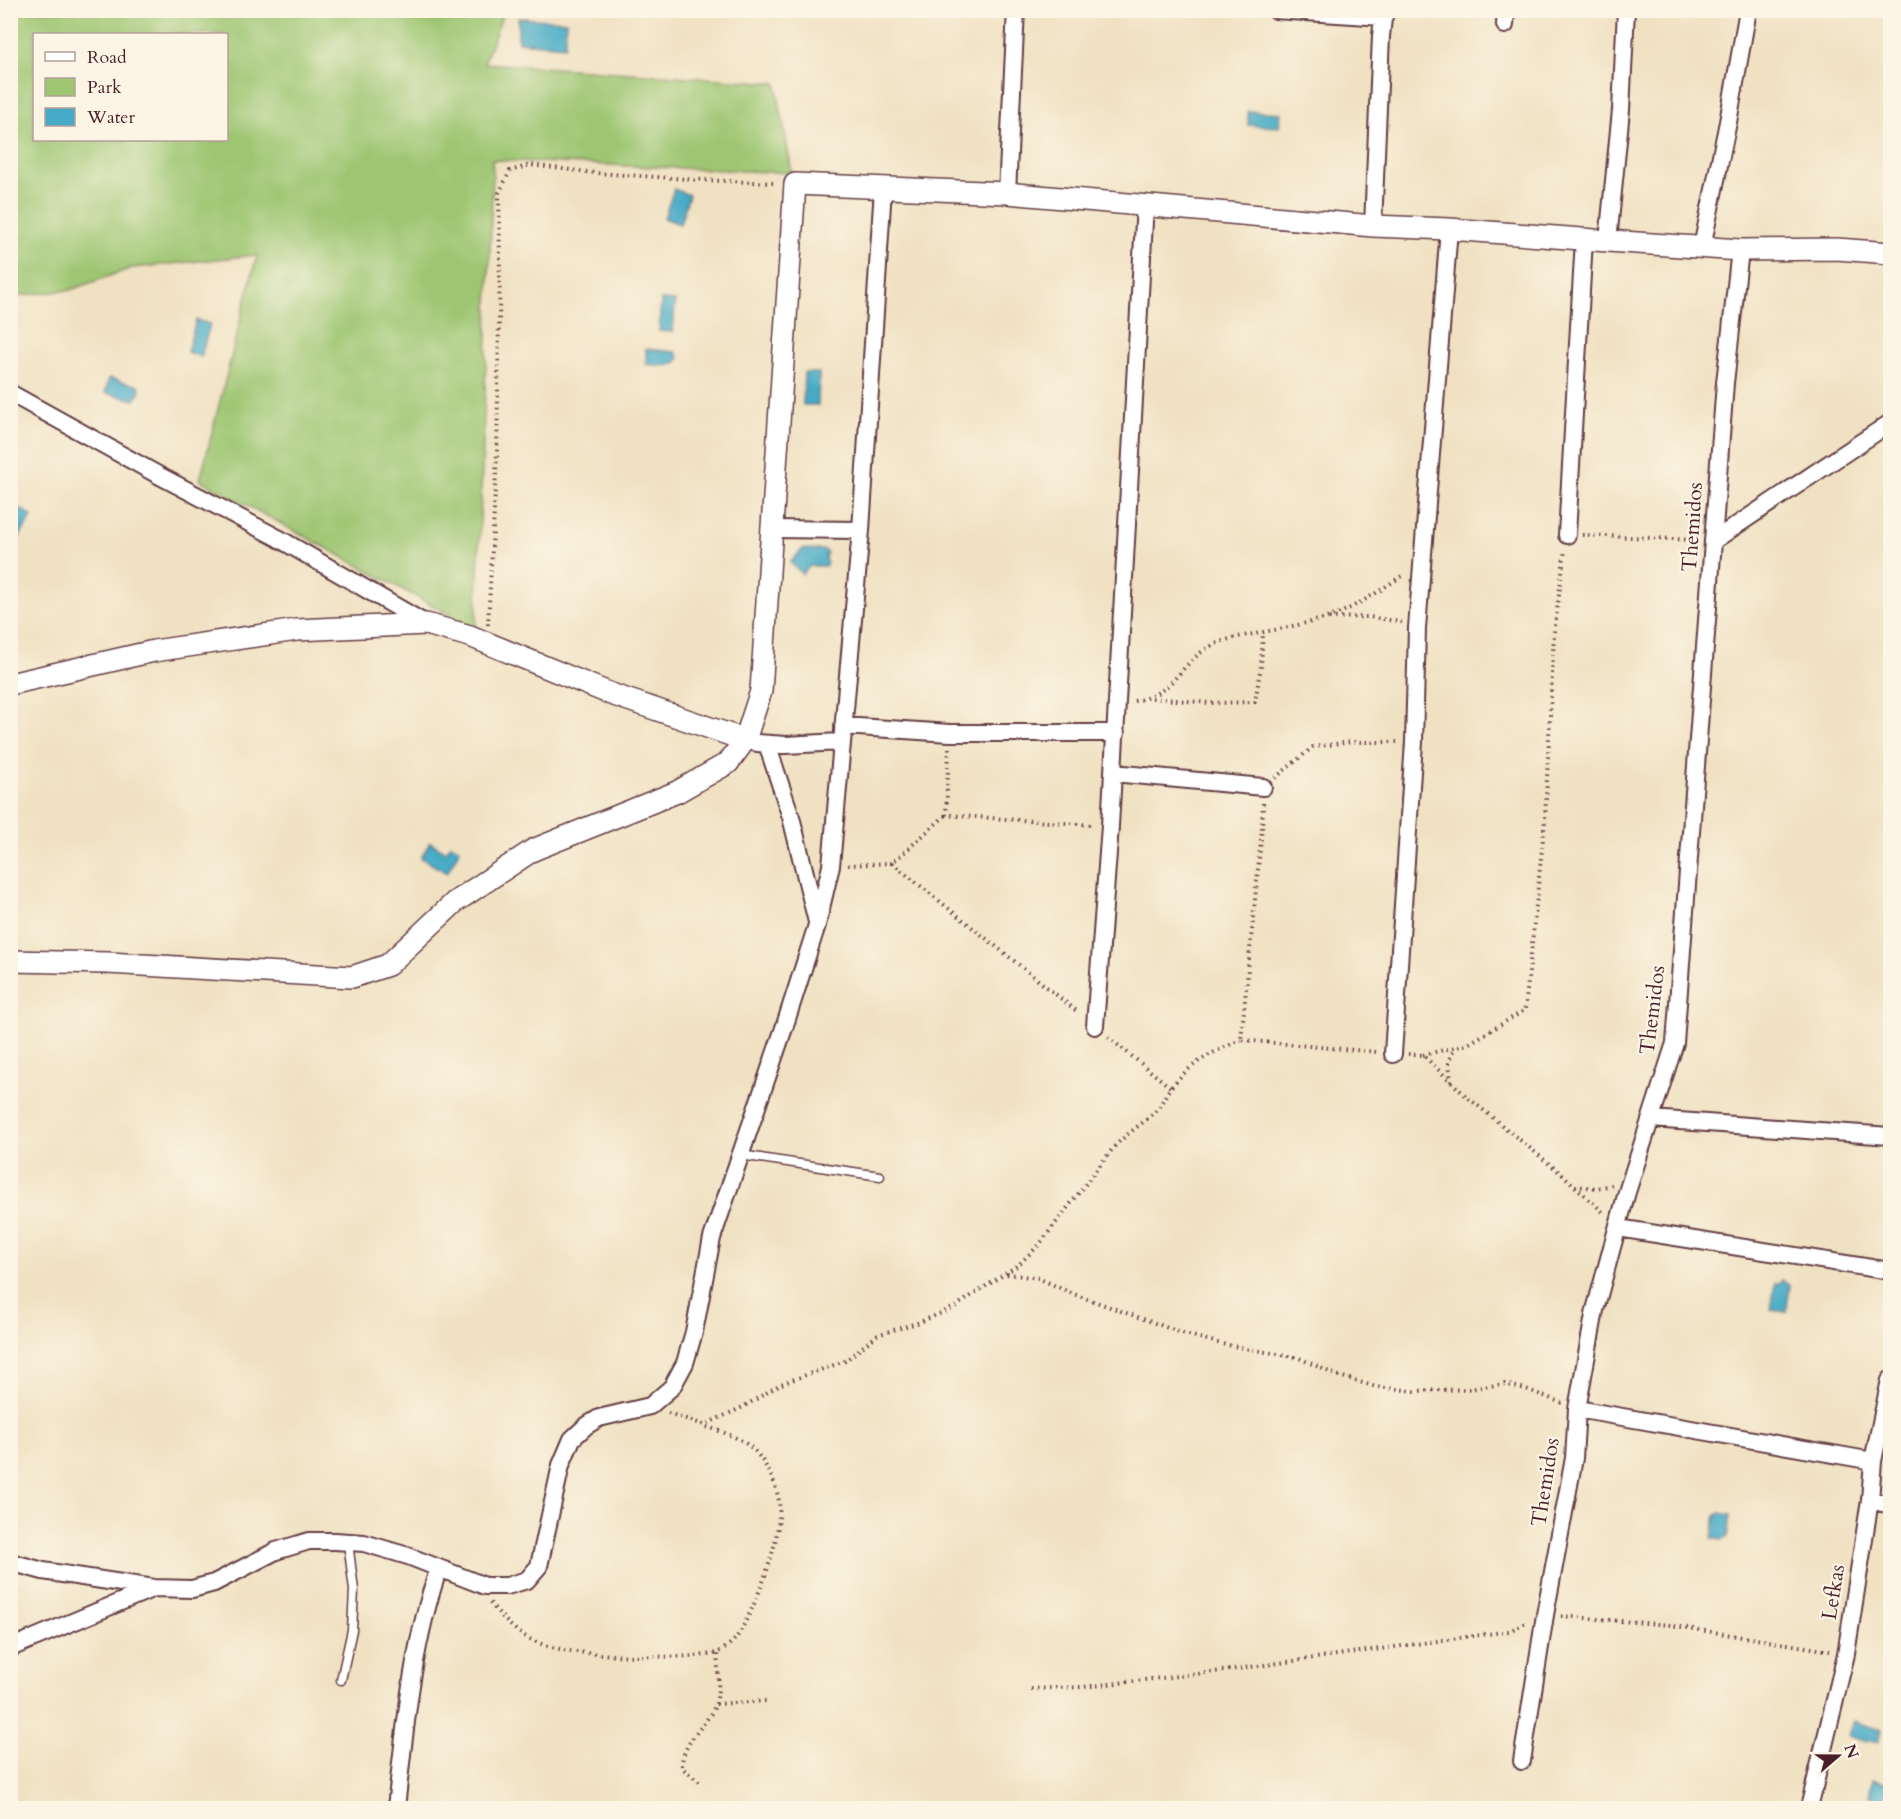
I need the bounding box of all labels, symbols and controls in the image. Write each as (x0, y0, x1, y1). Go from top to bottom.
legend (33, 33, 228, 141)
text: Road (87, 45, 127, 70)
text: Park (87, 75, 122, 100)
text: Water (86, 105, 136, 130)
street label: Themidos (1675, 481, 1710, 573)
street label: Themidos (1633, 964, 1672, 1056)
street label: Themidos (1524, 1436, 1567, 1529)
street label: Lefkas (1815, 1562, 1852, 1622)
north arrow (1808, 1726, 1868, 1786)
text: N (1838, 1741, 1864, 1762)

